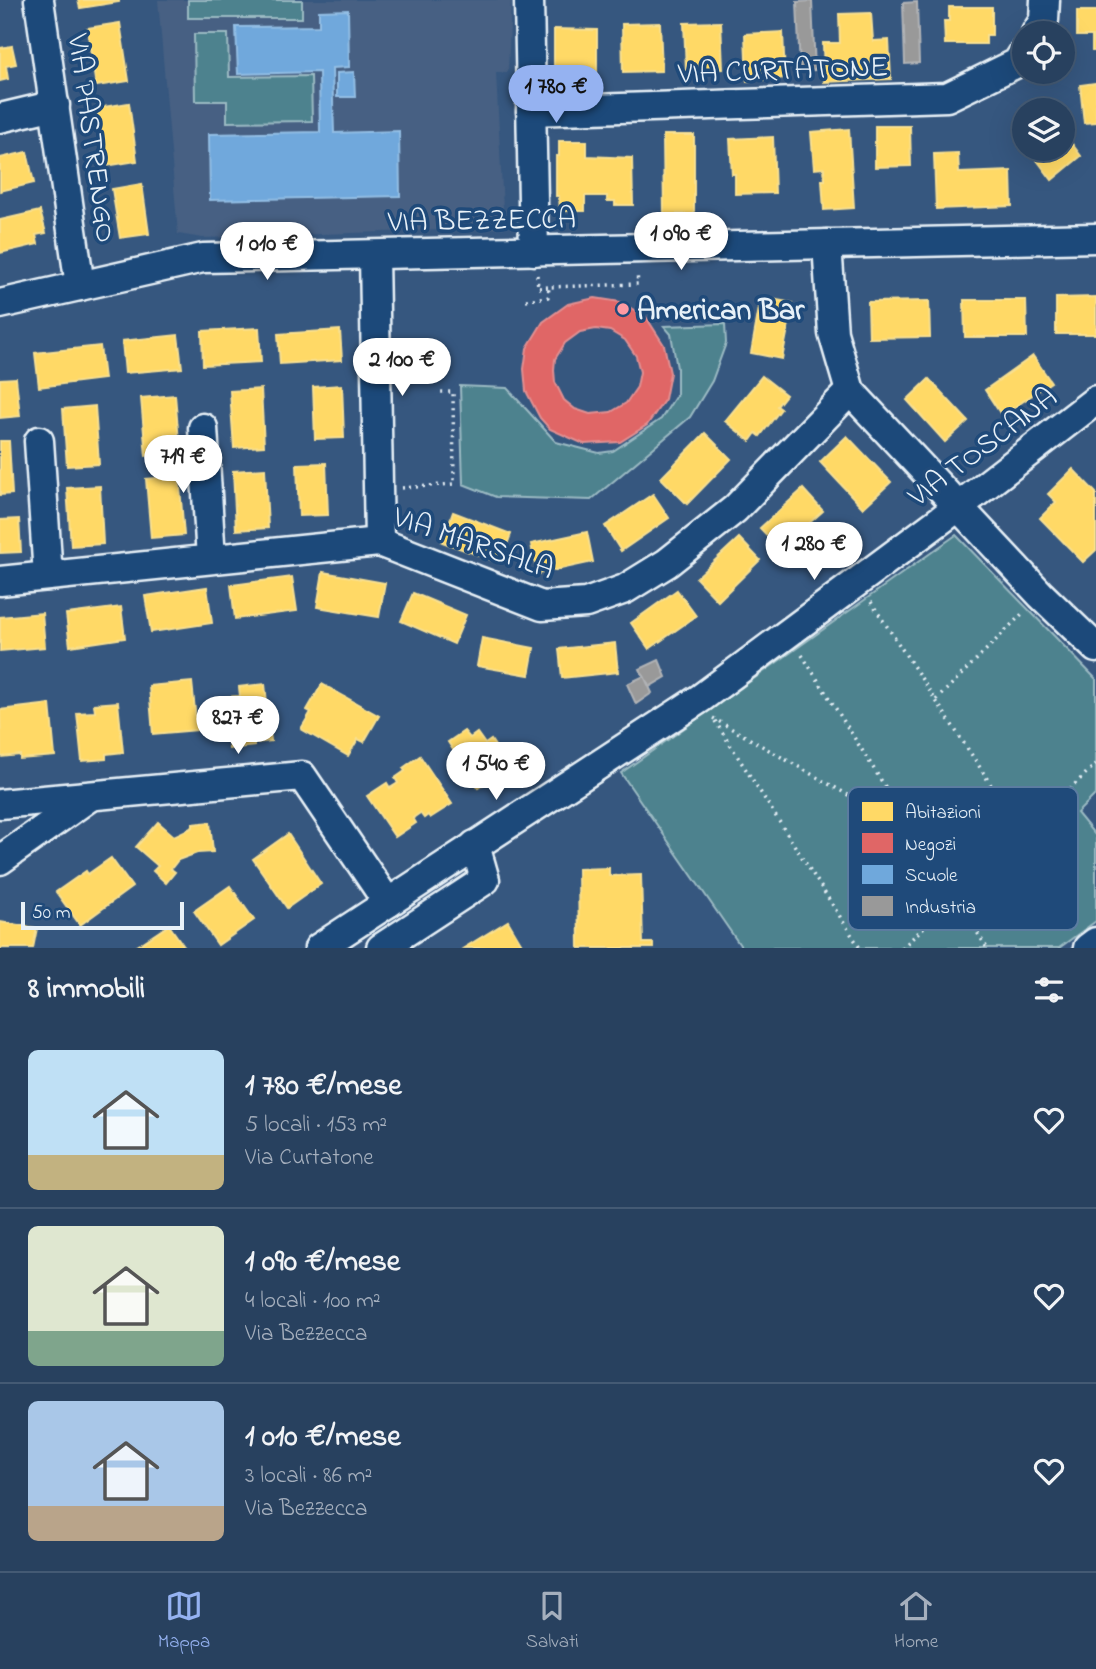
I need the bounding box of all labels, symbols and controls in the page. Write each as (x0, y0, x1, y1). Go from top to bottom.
map controls (1012, 21, 1075, 161)
button: locate (1012, 21, 1075, 84)
street label: VIA PASTRENGO (53, 30, 126, 246)
street label: VIA CURTATONE (676, 46, 889, 98)
pin: 1 780 € (491, 66, 621, 125)
text: 1 780 € (525, 71, 587, 104)
button: layers (1012, 98, 1075, 161)
street label: VIA BEZZECCA (387, 198, 577, 246)
pin: 1 090 € (616, 212, 746, 272)
text: 1 090 € (650, 218, 712, 251)
pin: 1 010 € (202, 222, 332, 282)
text: 1 010 € (236, 228, 298, 261)
place label: American Bar (637, 290, 805, 334)
marker: American Bar (615, 301, 631, 317)
pin: 2 100 € (337, 338, 467, 398)
text: 2 100 € (369, 344, 435, 377)
street label: VIA TOSCANA (899, 378, 1068, 520)
pin: 719 € (134, 435, 232, 495)
text: 719 € (160, 441, 206, 474)
street label: VIA MARSALA (386, 496, 559, 593)
pin: 1 280 € (749, 522, 879, 582)
text: 1 280 € (782, 528, 846, 561)
pin: 827 € (189, 696, 287, 756)
text: 827 € (212, 702, 264, 735)
pin: 1 540 € (431, 742, 561, 802)
text: 1 540 € (462, 748, 530, 781)
legend (848, 787, 1078, 930)
text: Abitazioni (905, 800, 981, 827)
text: Negozi (905, 832, 956, 861)
text: Scuole (905, 863, 958, 890)
text: Industria (905, 895, 976, 922)
scale bar (21, 899, 184, 931)
text: 50 m (32, 900, 71, 927)
text: 8 immobili (28, 968, 145, 1012)
icon: filters (1030, 971, 1068, 1009)
text: 1 780 €/mese (245, 1065, 402, 1109)
icon: home (84, 1078, 168, 1162)
icon: heart (1030, 1101, 1068, 1139)
text: 5 locali · 153 m² (245, 1109, 387, 1142)
text: Via Curtatone (245, 1142, 374, 1175)
text: 1 090 €/mese (245, 1241, 400, 1285)
icon: home (84, 1254, 168, 1338)
icon: heart (1030, 1277, 1068, 1315)
text: 4 locali · 100 m² (245, 1285, 381, 1318)
text: Via Bezzecca (245, 1318, 367, 1351)
text: 1 010 €/mese (245, 1416, 401, 1460)
icon: home (84, 1429, 168, 1513)
icon: heart (1030, 1452, 1068, 1490)
text: 3 locali · 86 m² (245, 1460, 372, 1493)
text: Via Bezzecca (245, 1493, 367, 1526)
tab: Mappa (158, 1587, 210, 1656)
tab: Salvati (526, 1587, 579, 1656)
tab: Home (894, 1587, 938, 1656)

